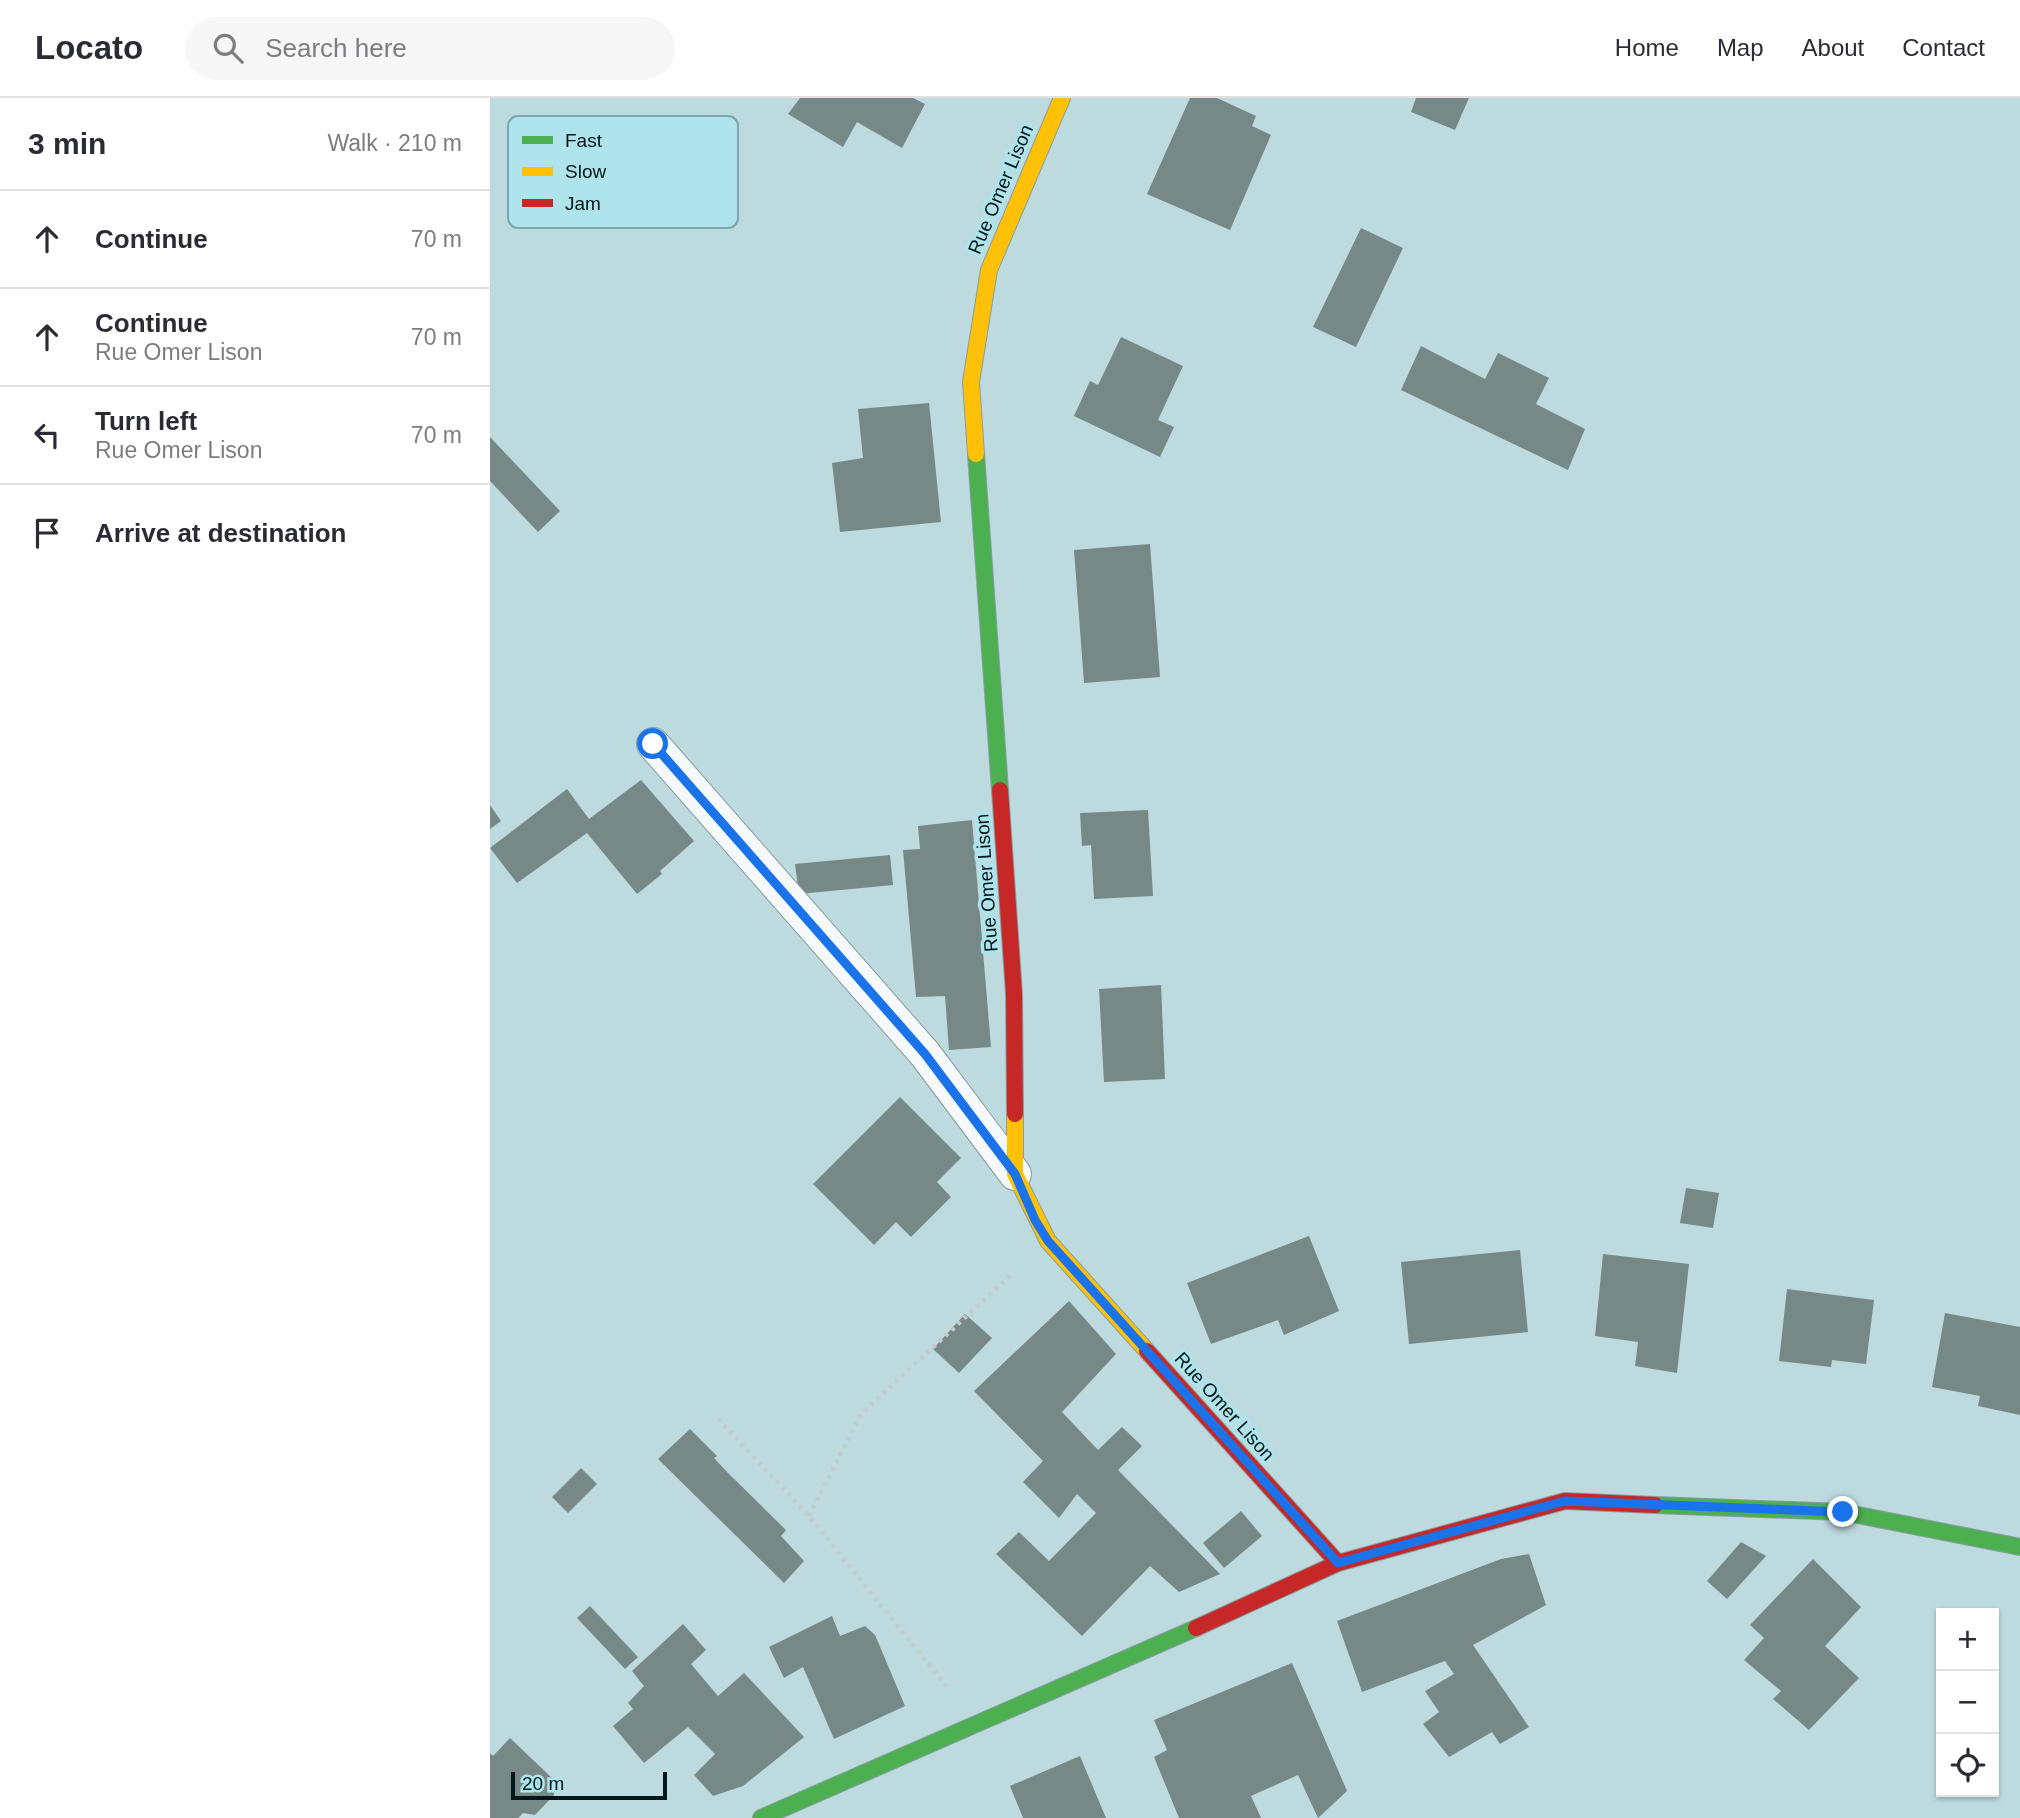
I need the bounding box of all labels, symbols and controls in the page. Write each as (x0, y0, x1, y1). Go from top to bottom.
search box (185, 17, 675, 80)
text: Locato (35, 29, 143, 66)
icon: search (209, 29, 247, 67)
text: Search here (265, 33, 407, 63)
text: Home (1615, 34, 1679, 61)
text: Map (1717, 34, 1764, 61)
text: About (1802, 34, 1864, 61)
text: Contact (1902, 34, 1985, 61)
legend (508, 116, 738, 228)
street label: Rue Omer Lison (964, 121, 1037, 257)
text: 3 min (28, 127, 106, 160)
text: Walk · 210 m (327, 130, 462, 156)
text: Fast (565, 130, 603, 151)
text: Slow (565, 161, 606, 182)
text: Jam (565, 193, 601, 214)
icon: ahead (28, 220, 66, 258)
text: Continue (95, 224, 208, 254)
text: 70 m (411, 226, 462, 252)
text: Continue (95, 308, 208, 338)
icon: ahead (28, 318, 66, 356)
text: 70 m (411, 324, 462, 350)
text: Rue Omer Lison (95, 339, 262, 365)
text: Turn left (95, 406, 197, 436)
icon: left (28, 416, 66, 454)
text: 70 m (411, 422, 462, 448)
text: Rue Omer Lison (95, 437, 262, 463)
icon: arrive (28, 514, 66, 552)
text: Arrive at destination (95, 518, 346, 548)
route start (637, 728, 668, 759)
street label: Rue Omer Lison (971, 813, 1002, 953)
street label: Rue Omer Lison (1171, 1348, 1279, 1465)
route end (1827, 1496, 1858, 1527)
map controls (1936, 1608, 1999, 1797)
button: + (1936, 1608, 1999, 1671)
button: − (1936, 1671, 1999, 1734)
button: locate (1936, 1734, 1999, 1797)
scale bar (511, 1769, 667, 1801)
text: 20 m (522, 1773, 564, 1794)

